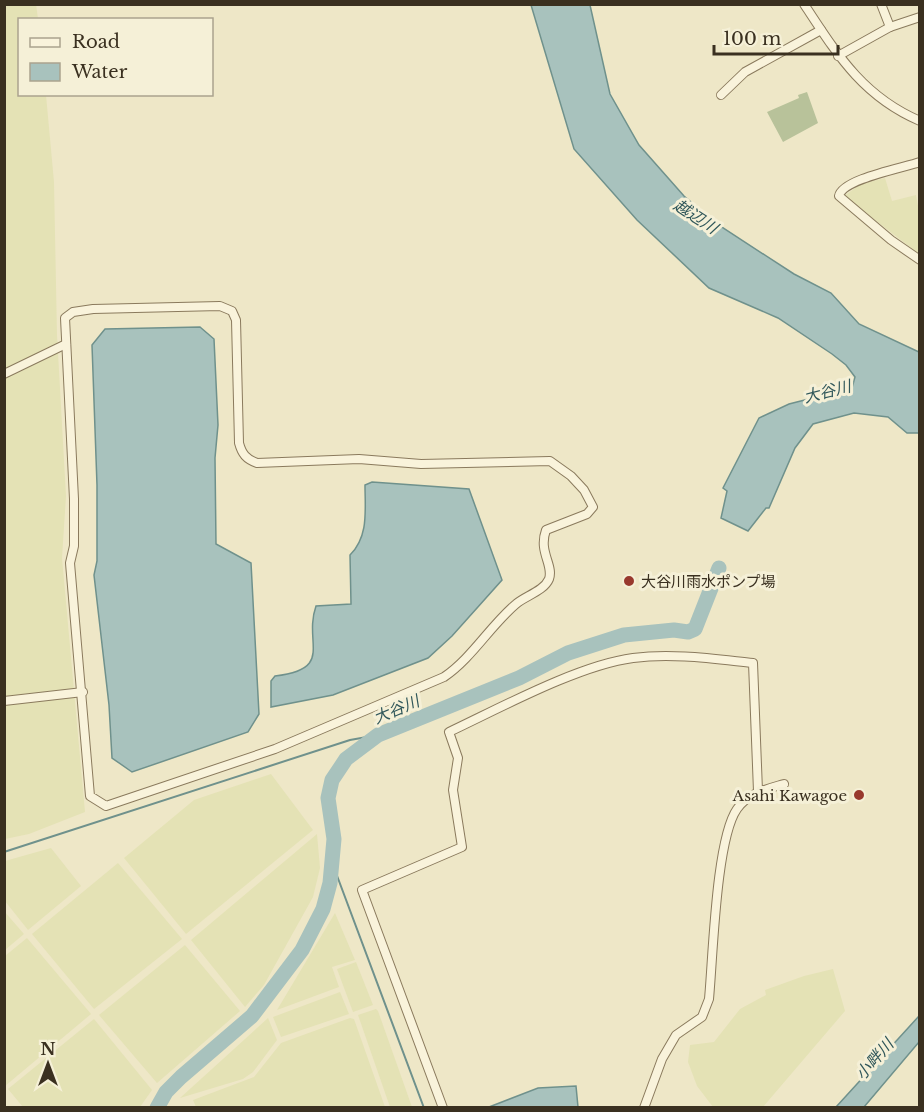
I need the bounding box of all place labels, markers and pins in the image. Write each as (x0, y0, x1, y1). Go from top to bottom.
place label: 大谷川雨水ポンプ場 (641, 572, 776, 591)
marker: 大谷川雨水ポンプ場 (622, 574, 636, 588)
place label: Asahi Kawagoe (732, 786, 847, 805)
marker: Asahi Kawagoe (852, 788, 866, 802)

